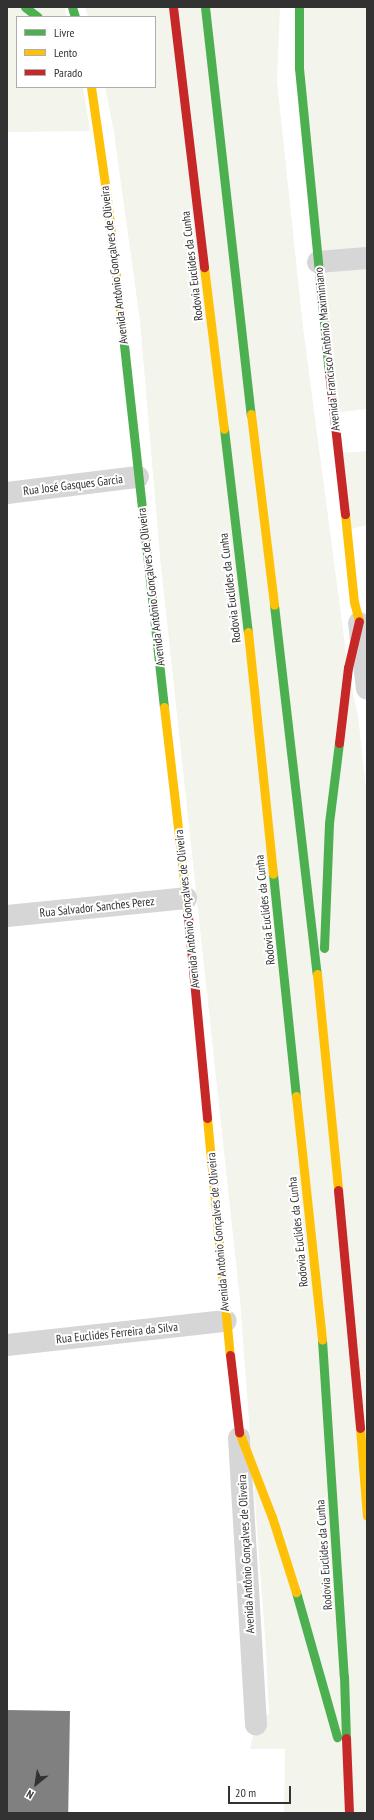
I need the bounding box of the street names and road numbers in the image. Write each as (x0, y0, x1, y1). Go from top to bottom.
street label: Avenida Antônio Gonçalves de Oliveira (97, 185, 131, 345)
street label: Rodovia Euclides da Cunha (178, 210, 206, 322)
street label: Avenida Francisco Antônio Maximiniano (311, 266, 343, 432)
street label: Rua José Gasques Garcia (22, 472, 124, 498)
street label: Avenida Antônio Gonçalves de Oliveira (134, 507, 168, 667)
street label: Rodovia Euclides da Cunha (216, 532, 244, 644)
street label: Avenida Antônio Gonçalves de Oliveira (171, 829, 203, 989)
street label: Rodovia Euclides da Cunha (252, 854, 278, 966)
street label: Rua Salvador Sanches Perez (39, 894, 155, 920)
street label: Avenida Antônio Gonçalves de Oliveira (204, 1152, 232, 1312)
street label: Rodovia Euclides da Cunha (285, 1176, 311, 1288)
street label: Rua Euclides Ferreira da Silva (55, 1319, 179, 1347)
street label: Avenida Antônio Gonçalves de Oliveira (235, 1474, 257, 1634)
street label: Rodovia Euclides da Cunha (313, 1499, 335, 1611)

